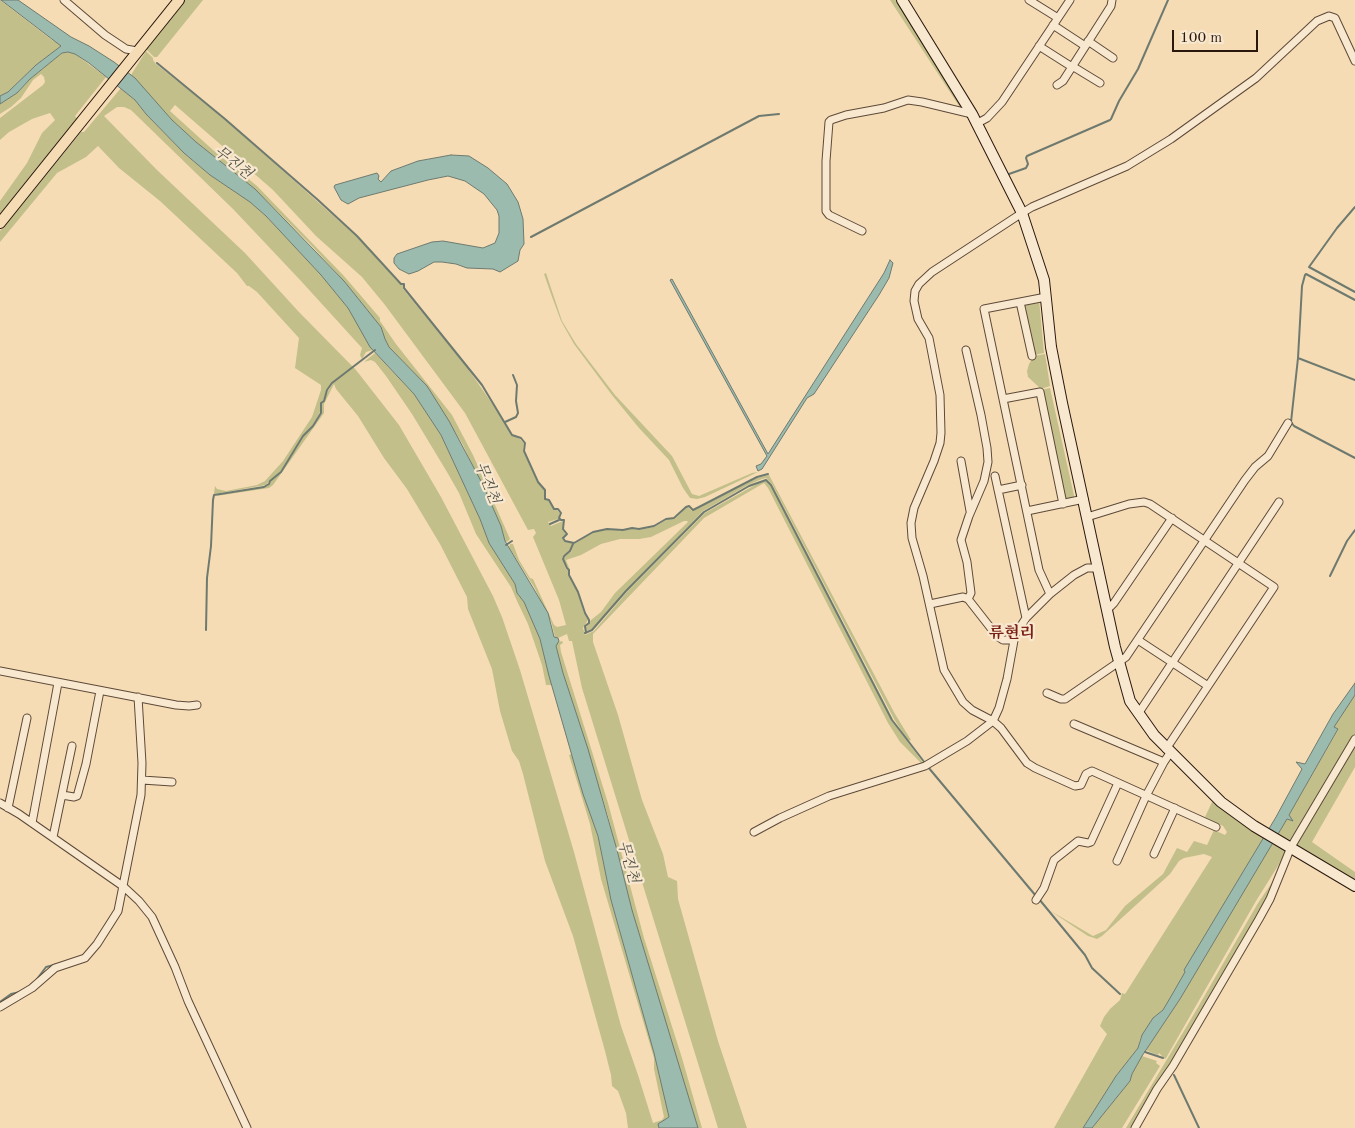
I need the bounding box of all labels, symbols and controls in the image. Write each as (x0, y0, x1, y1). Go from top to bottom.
scale bar (1175, 20, 1261, 52)
text: 100 m (1180, 31, 1222, 46)
water label: 무진천 (210, 143, 256, 183)
water label: 무진천 (471, 459, 503, 507)
district label: 류현리 (989, 624, 1035, 644)
water label: 무진천 (613, 839, 643, 885)

